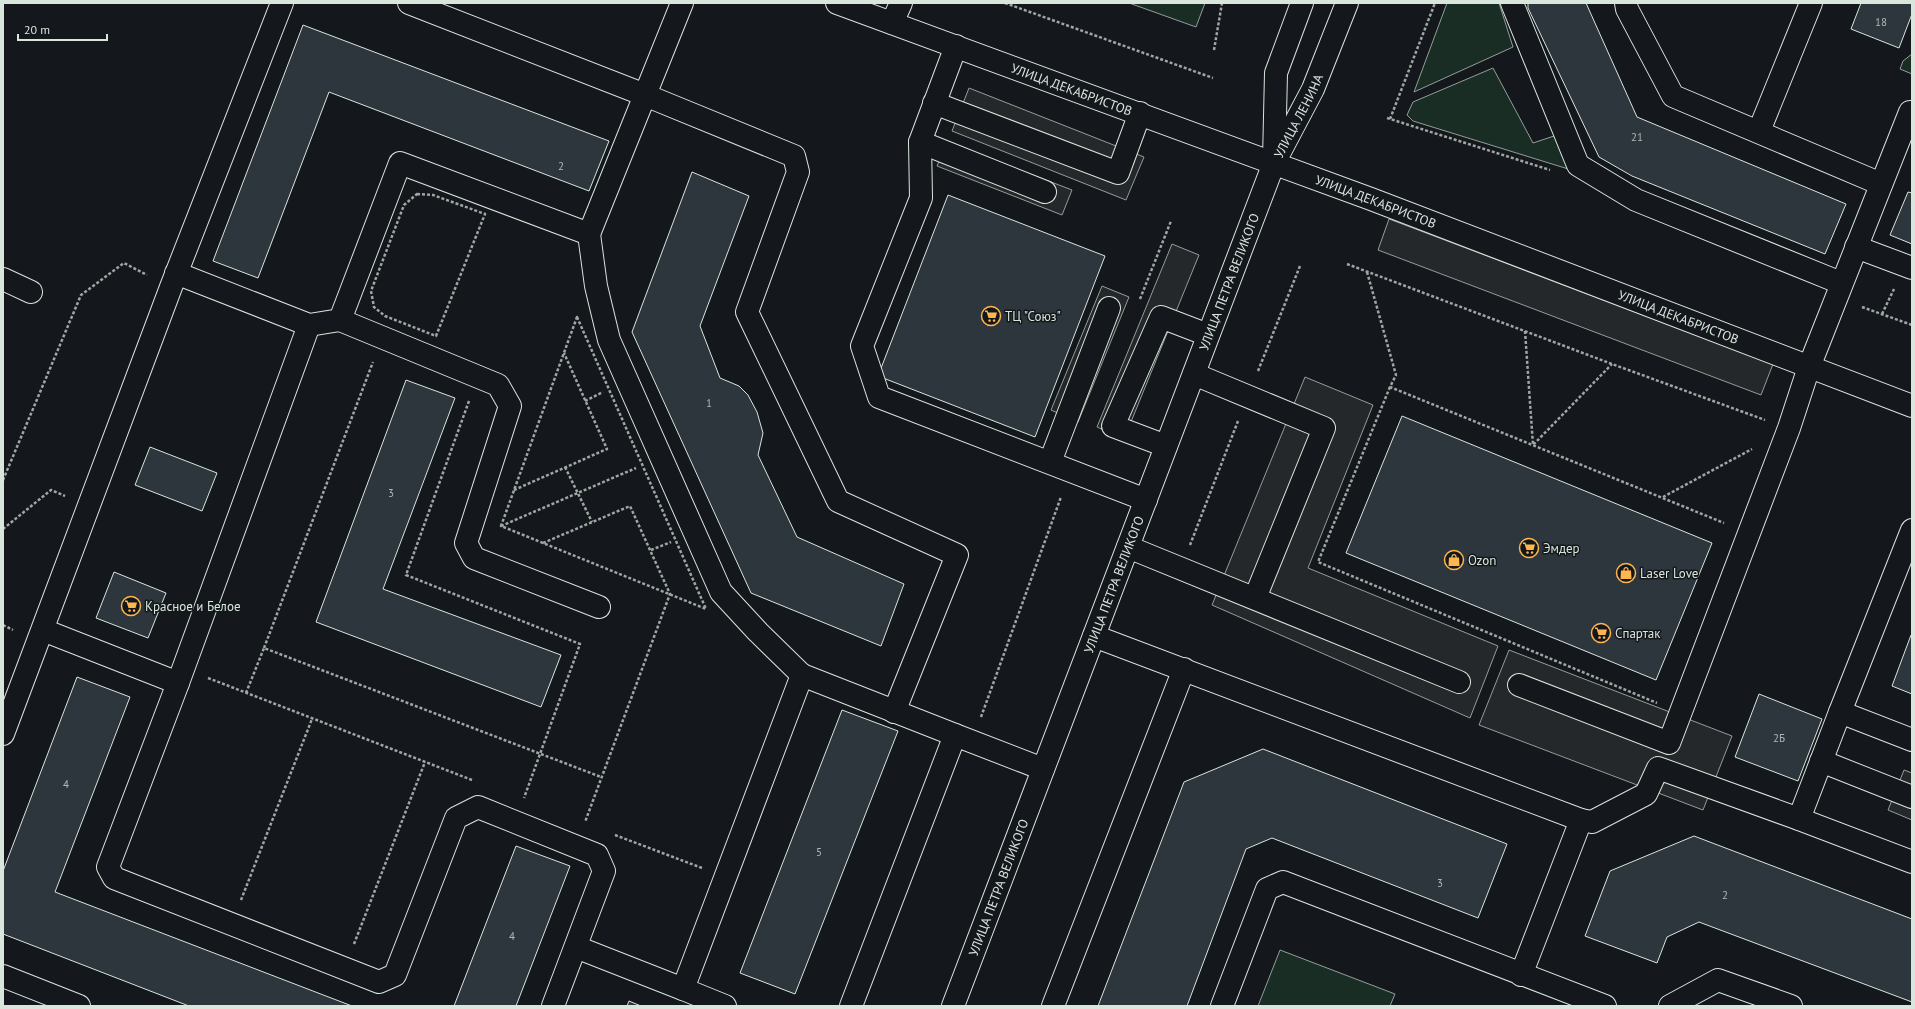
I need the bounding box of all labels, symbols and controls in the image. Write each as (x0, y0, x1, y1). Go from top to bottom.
house number: 18 (1875, 15, 1887, 29)
scale bar (18, 16, 107, 42)
text: 20 m (24, 22, 50, 37)
street label: УЛИЦА ДЕКАБРИСТОВ (1009, 59, 1135, 119)
street label: УЛИЦА ЛЕНИНА (1270, 71, 1327, 161)
house number: 21 (1631, 130, 1643, 144)
house number: 2 (558, 159, 564, 173)
street label: УЛИЦА ДЕКАБРИСТОВ (1313, 171, 1439, 232)
street label: УЛИЦА ПЕТРА ВЕЛИКОГО (1195, 211, 1263, 353)
street label: УЛИЦА ДЕКАБРИСТОВ (1616, 286, 1741, 347)
supermarket icon: ТЦ "Союз" (980, 305, 1002, 327)
place label: ТЦ "Союз" (1005, 308, 1061, 325)
house number: 1 (706, 396, 712, 410)
house number: 3 (388, 486, 394, 500)
street label: УЛИЦА ПЕТРА ВЕЛИКОГО (1080, 513, 1147, 656)
supermarket icon: Эмдер (1518, 537, 1540, 559)
place label: Эмдер (1543, 540, 1580, 557)
shop icon: Ozon (1443, 549, 1465, 571)
place label: Ozon (1468, 552, 1496, 569)
shop icon: Laser Love (1615, 562, 1637, 584)
place label: Laser Love (1640, 565, 1698, 582)
supermarket icon: Красное и Белое (120, 595, 142, 617)
place label: Красное и Белое (145, 598, 241, 615)
supermarket icon: Спартак (1590, 622, 1612, 644)
place label: Спартак (1615, 625, 1661, 642)
house number: 2Б (1773, 731, 1785, 745)
house number: 4 (63, 777, 69, 791)
street label: УЛИЦА ПЕТРА ВЕЛИКОГО (964, 816, 1032, 958)
house number: 5 (816, 845, 822, 859)
house number: 3 (1437, 876, 1443, 890)
house number: 2 (1722, 888, 1728, 902)
house number: 4 (509, 929, 515, 943)

